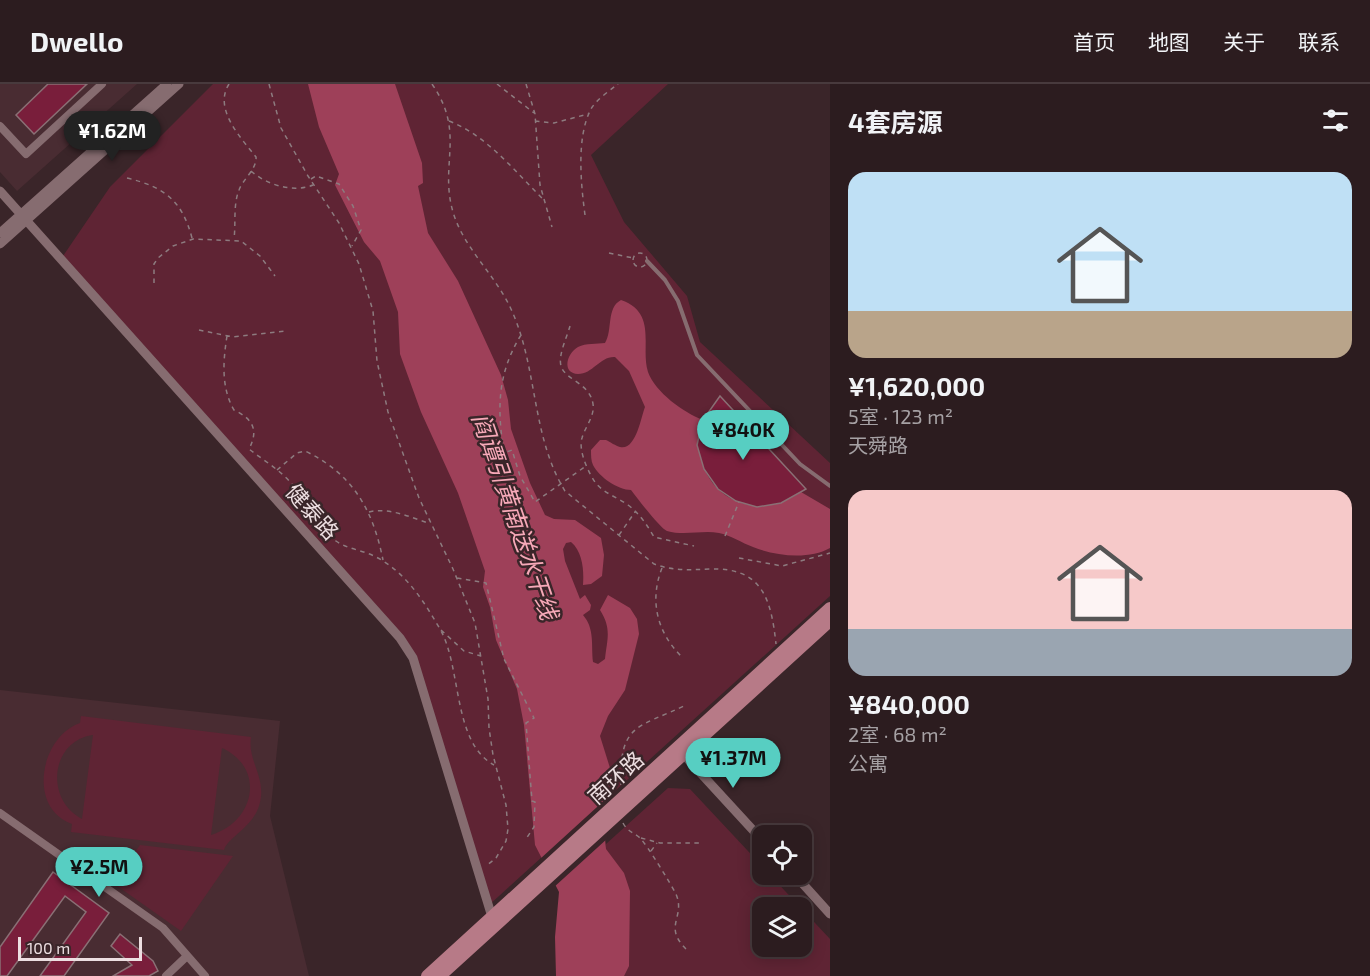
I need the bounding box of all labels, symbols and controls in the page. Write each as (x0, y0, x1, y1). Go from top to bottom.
text: Dwello (30, 24, 123, 58)
text: 首页 (1073, 29, 1115, 54)
text: 地图 (1148, 29, 1190, 54)
text: 关于 (1223, 29, 1265, 54)
text: 联系 (1298, 29, 1340, 54)
icon: filters (1319, 104, 1352, 137)
text: 4套房源 (848, 106, 943, 137)
pin: ¥1.62M (63, 111, 161, 162)
text: ¥1.62M (78, 118, 146, 142)
icon: home (1046, 211, 1154, 319)
text: ¥1,620,000 (848, 370, 985, 401)
text: 5室 · 123 m² (848, 404, 953, 428)
water label: 阎谭引黄南送水干线 (467, 409, 566, 625)
pin: ¥840K (701, 410, 785, 461)
text: ¥840K (711, 417, 775, 441)
text: 天舜路 (848, 433, 908, 457)
street label: 健泰路 (281, 478, 345, 544)
icon: home (1046, 529, 1154, 637)
text: ¥840,000 (848, 688, 970, 719)
text: 2室 · 68 m² (848, 722, 947, 746)
pin: ¥1.37M (684, 738, 782, 789)
street label: 南环路 (582, 745, 648, 809)
text: ¥1.37M (700, 745, 767, 769)
text: 公寓 (848, 751, 888, 775)
map controls (752, 825, 812, 957)
button: locate (752, 825, 812, 885)
pin: ¥2.5M (57, 847, 141, 898)
text: ¥2.5M (69, 854, 129, 878)
button: layers (752, 897, 812, 957)
scale bar (18, 934, 142, 962)
text: 100 m (27, 938, 70, 957)

